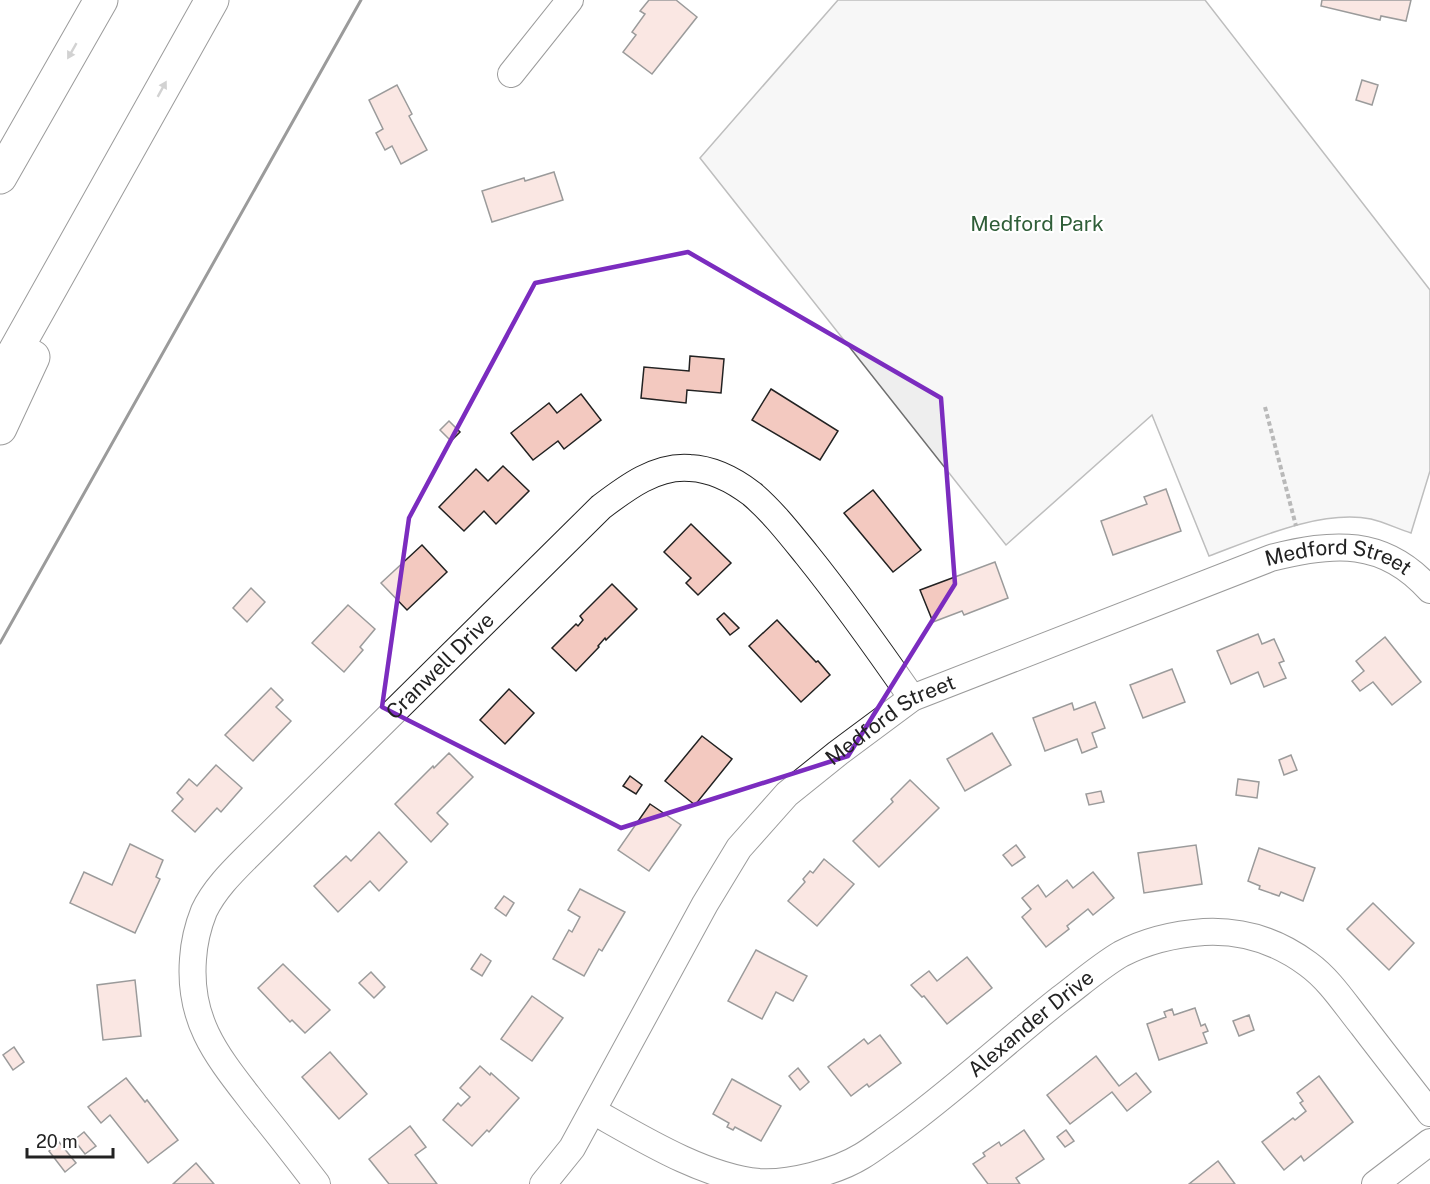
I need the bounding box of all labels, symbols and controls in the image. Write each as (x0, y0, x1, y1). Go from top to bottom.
one-way arrow (66, 43, 77, 59)
one-way arrow (157, 80, 167, 97)
park label: Medford Park (970, 211, 1104, 236)
street label: Medford Street (1262, 534, 1417, 580)
street label: Cranwell Drive (381, 607, 499, 724)
street label: Medford Street (820, 669, 959, 770)
street label: Alexander Drive (963, 964, 1098, 1082)
scale bar (27, 1121, 112, 1159)
text: 20 m (36, 1131, 78, 1152)

